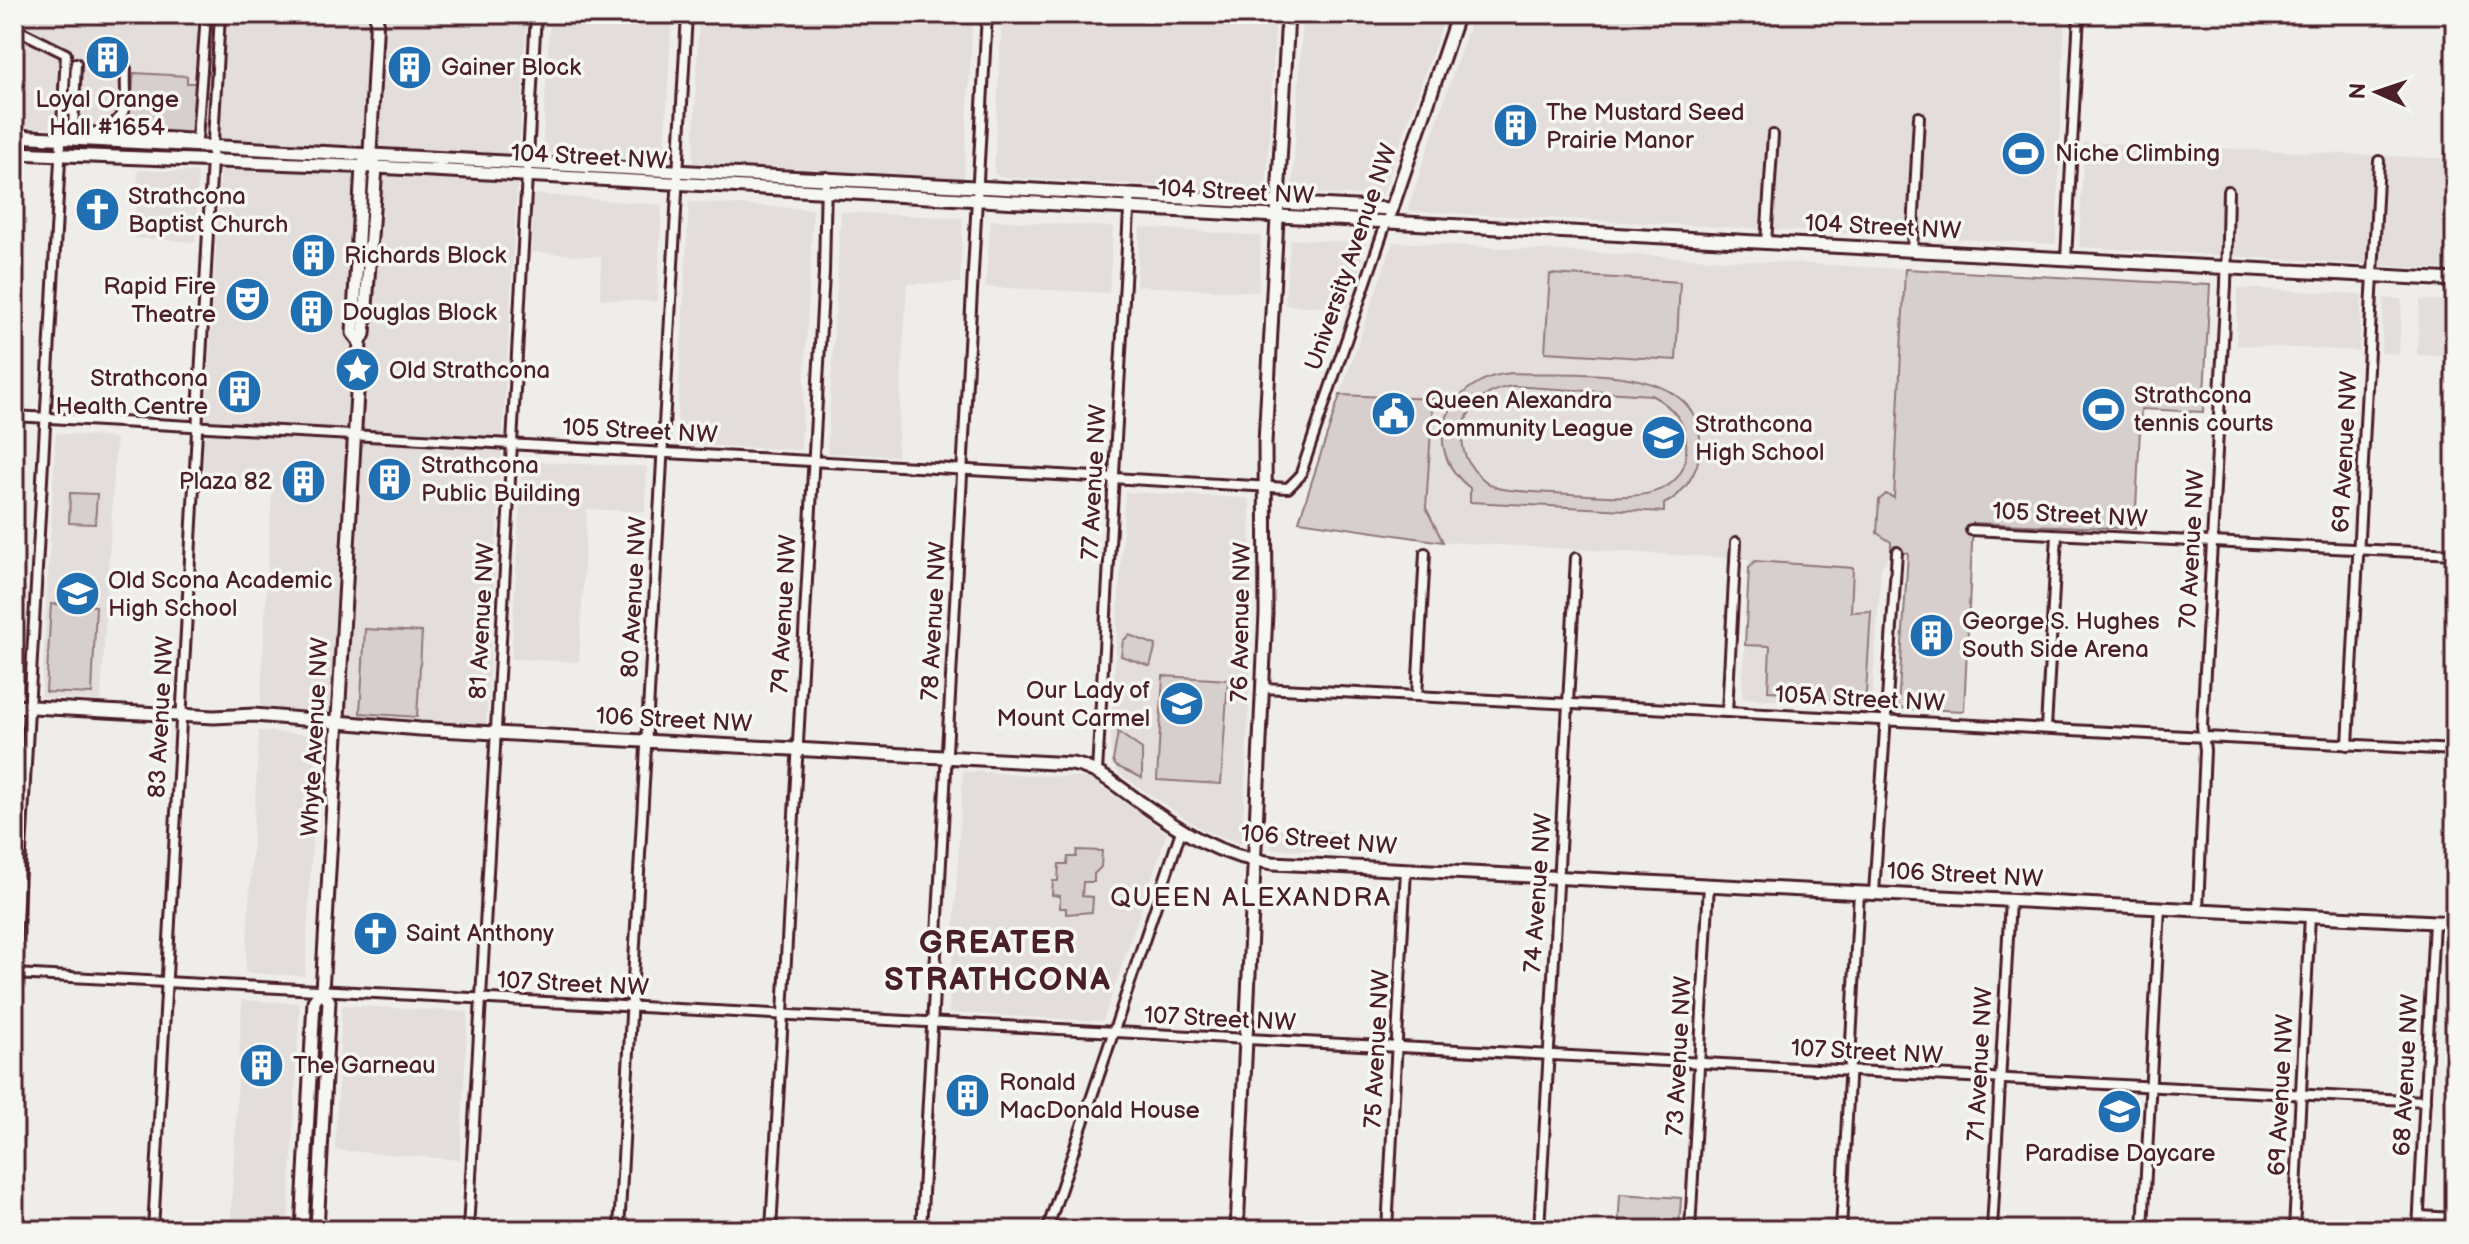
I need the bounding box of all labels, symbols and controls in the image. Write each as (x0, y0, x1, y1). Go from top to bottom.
building icon: Loyal Orange Hall #1654 (83, 33, 131, 81)
building icon: Gainer Block (386, 43, 434, 91)
north arrow (2337, 52, 2417, 132)
place label: Gainer Block (441, 53, 581, 82)
text: N (2345, 82, 2372, 100)
place label: Loyal Orange Hall #1654 (35, 85, 179, 142)
place label: The Mustard Seed Prairie Manor (1546, 98, 1745, 155)
building icon: The Mustard Seed Prairie Manor (1491, 102, 1539, 150)
sports icon: Niche Climbing (2000, 129, 2048, 177)
street label: 104 Street NW (510, 138, 668, 176)
place label: Niche Climbing (2055, 139, 2220, 168)
street label: University Avenue NW (1299, 140, 1403, 374)
street label: 104 Street NW (1157, 173, 1315, 211)
place label: Strathcona Baptist Church (128, 182, 288, 239)
church icon: Strathcona Baptist Church (73, 186, 121, 234)
street label: 104 Street NW (1804, 208, 1962, 246)
building icon: Richards Block (289, 231, 337, 279)
place label: Richards Block (344, 241, 507, 270)
place label: Rapid Fire Theatre (103, 272, 216, 329)
theatre icon: Rapid Fire Theatre (223, 276, 271, 324)
building icon: Douglas Block (287, 288, 335, 336)
place label: Douglas Block (342, 298, 497, 327)
place icon: Old Strathcona (334, 346, 382, 394)
place label: Old Strathcona (389, 356, 550, 385)
place label: Strathcona Health Centre (56, 364, 208, 421)
building icon: Strathcona Health Centre (215, 368, 263, 416)
street label: 69 Avenue NW (2326, 370, 2364, 534)
place label: Strathcona tennis courts (2134, 381, 2274, 438)
sports icon: Strathcona tennis courts (2079, 385, 2127, 433)
place label: Queen Alexandra Community League (1425, 386, 1633, 443)
public building icon: Queen Alexandra Community League (1370, 390, 1418, 438)
street label: 77 Avenue NW (1075, 403, 1113, 561)
place label: Strathcona High School (1695, 410, 1824, 467)
street label: 105 Street NW (562, 412, 719, 450)
school or university icon: Strathcona High School (1640, 414, 1688, 462)
place label: Strathcona Public Building (421, 451, 581, 508)
building icon: Strathcona Public Building (366, 455, 414, 503)
building icon: Plaza 82 (279, 457, 327, 505)
place label: Plaza 82 (179, 467, 272, 496)
street label: 70 Avenue NW (2173, 468, 2211, 629)
street label: 105 Street NW (1992, 496, 2149, 534)
street label: 80 Avenue NW (615, 515, 653, 679)
street label: 79 Avenue NW (765, 534, 803, 694)
street label: 78 Avenue NW (915, 541, 953, 701)
street label: 81 Avenue NW (463, 542, 501, 700)
street label: 76 Avenue NW (1225, 542, 1257, 702)
place label: Old Scona Academic High School (108, 566, 333, 623)
school or university icon: Old Scona Academic High School (53, 570, 101, 618)
place label: George S. Hughes South Side Arena (1962, 607, 2160, 664)
building icon: George S. Hughes South Side Arena (1907, 611, 1955, 659)
street label: 83 Avenue NW (142, 635, 180, 799)
street label: Whyte Avenue NW (295, 636, 335, 837)
place label: Our Lady of Mount Carmel (996, 676, 1151, 733)
school or university icon: Our Lady of Mount Carmel (1157, 680, 1205, 728)
street label: 105A Street NW (1774, 680, 1946, 718)
street label: 106 Street NW (595, 701, 753, 739)
street label: 74 Avenue NW (1518, 812, 1558, 974)
street label: 106 Street NW (1240, 819, 1398, 861)
street label: 106 Street NW (1886, 856, 2044, 894)
district label: QUEEN ALEXANDRA (1110, 883, 1392, 914)
church icon: Saint Anthony (351, 909, 399, 957)
place label: Saint Anthony (406, 919, 554, 948)
district label: GREATER STRATHCONA (884, 924, 1112, 1000)
street label: 107 Street NW (496, 966, 650, 1002)
street label: 75 Avenue NW (1358, 969, 1396, 1129)
street label: 73 Avenue NW (1660, 975, 1698, 1137)
street label: 71 Avenue NW (1961, 986, 1999, 1142)
street label: 68 Avenue NW (2387, 993, 2425, 1157)
street label: 107 Street NW (1143, 1001, 1297, 1037)
street label: 69 Avenue NW (2262, 1013, 2300, 1177)
street label: 107 Street NW (1790, 1034, 1944, 1070)
building icon: The Garneau (238, 1041, 286, 1089)
place label: The Garneau (293, 1051, 436, 1080)
place label: Ronald MacDonald House (999, 1068, 1200, 1125)
building icon: Ronald MacDonald House (944, 1072, 992, 1120)
school or university icon: Paradise Daycare (2096, 1087, 2144, 1135)
place label: Paradise Daycare (2024, 1139, 2216, 1168)

